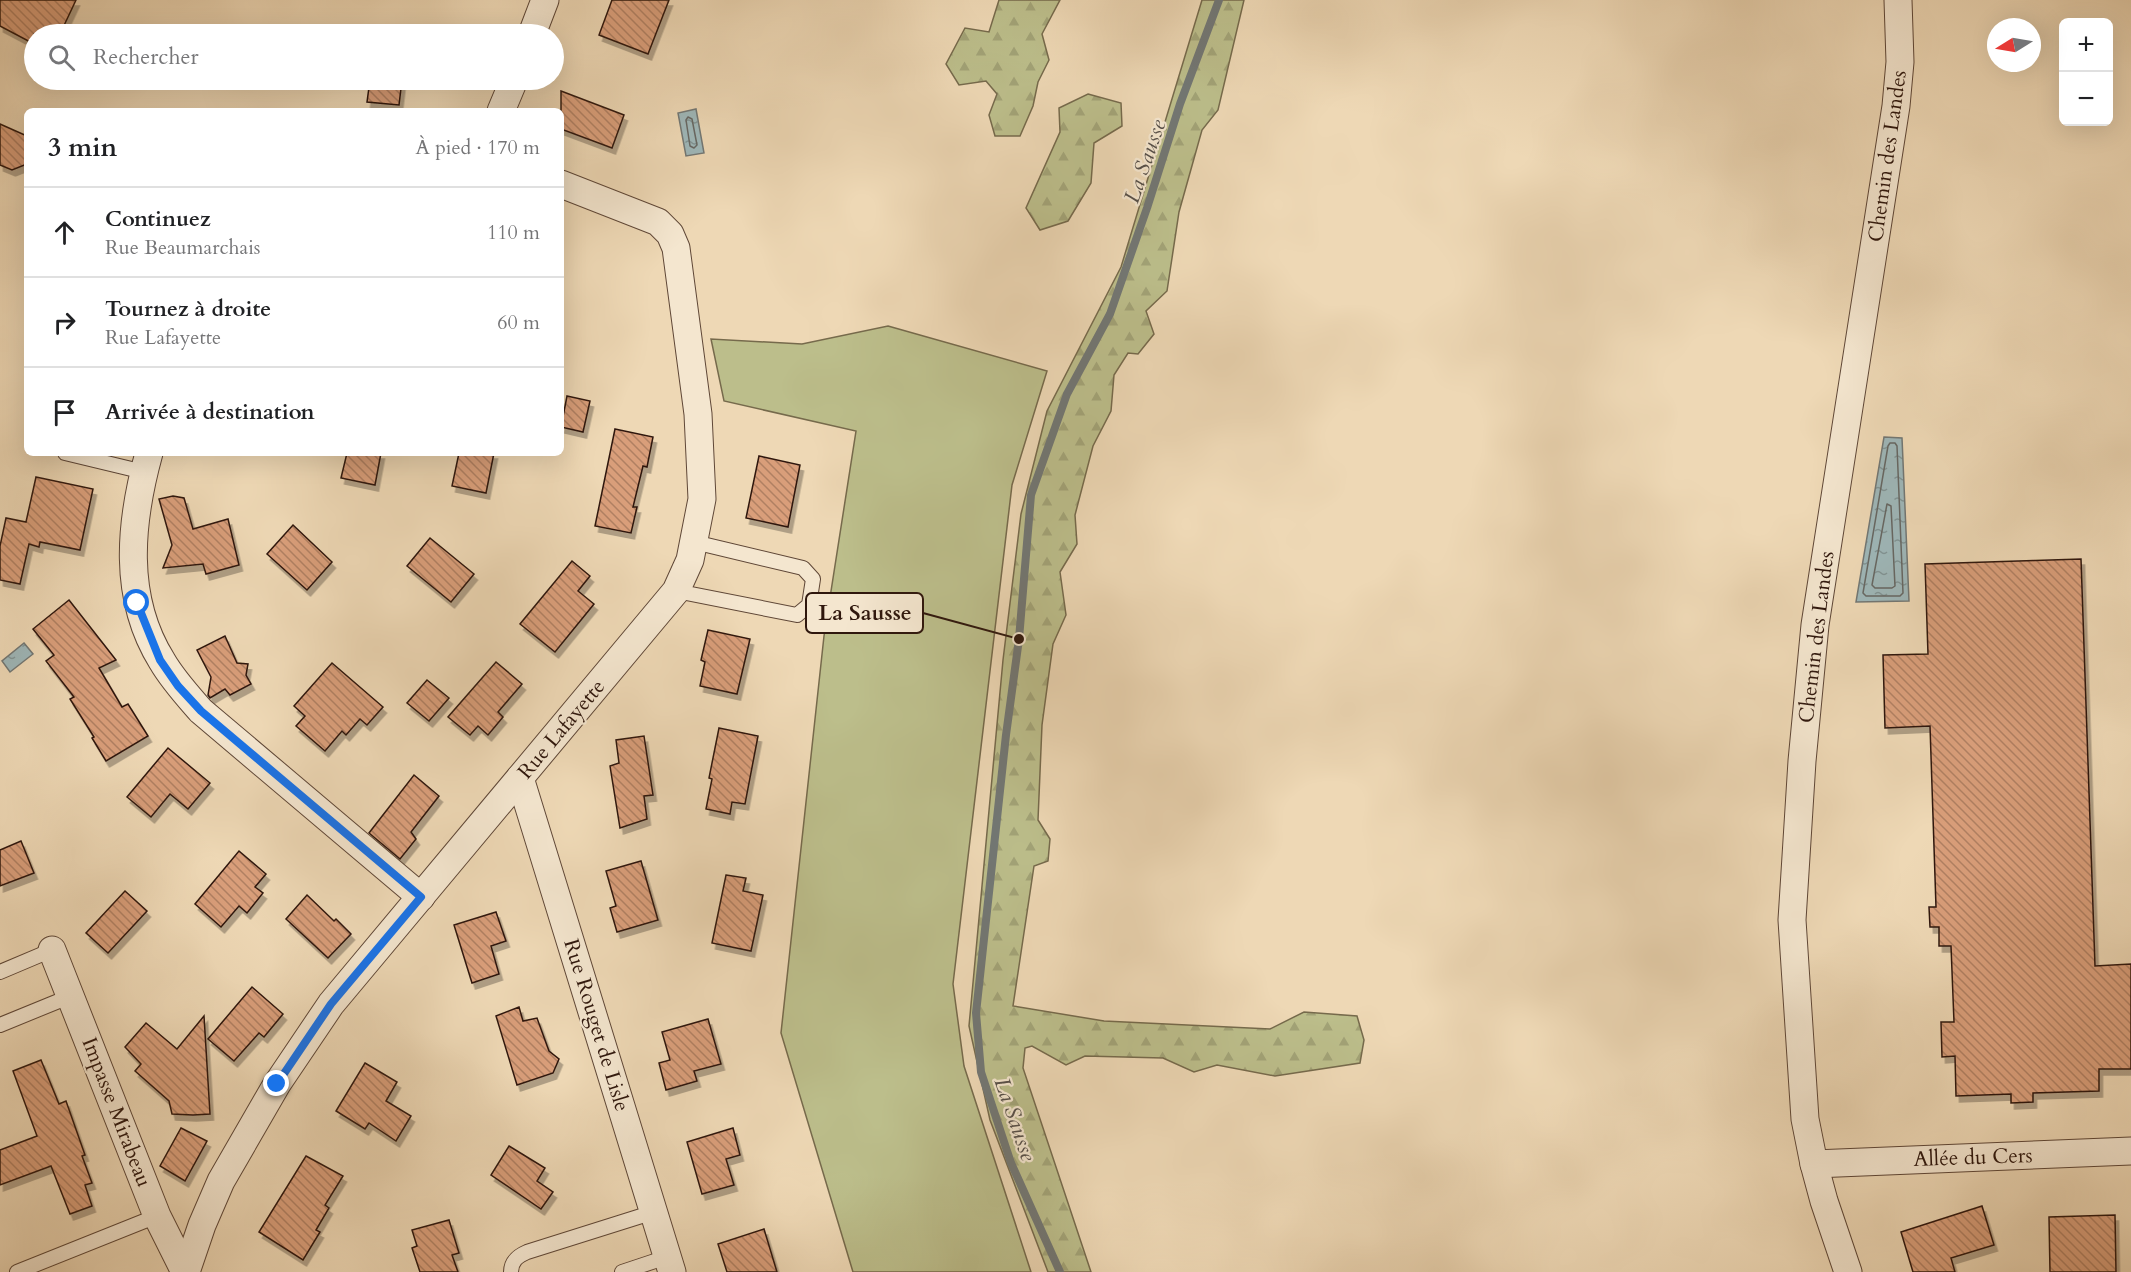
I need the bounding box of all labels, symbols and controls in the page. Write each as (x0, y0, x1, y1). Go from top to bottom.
north arrow (1987, 18, 2041, 72)
map controls (2059, 18, 2113, 126)
button: + (2059, 18, 2113, 72)
search box (24, 24, 564, 90)
icon: search (45, 41, 78, 74)
text: Rechercher (93, 42, 198, 72)
street label: Chemin des Landes (1861, 68, 1914, 244)
button: − (2059, 72, 2113, 126)
water label: La Sausse (1117, 115, 1173, 207)
text: 3 min (48, 130, 117, 165)
text: À pied · 170 m (416, 134, 540, 161)
text: Continuez (105, 204, 211, 234)
icon: ahead (48, 216, 81, 249)
text: 110 m (487, 219, 540, 246)
text: Rue Beaumarchais (105, 234, 261, 261)
text: Tournez à droite (105, 294, 271, 324)
icon: right (48, 306, 81, 339)
text: 60 m (497, 309, 540, 336)
text: Rue Lafayette (105, 324, 221, 351)
icon: arrive (48, 396, 81, 429)
text: Arrivée à destination (105, 397, 315, 427)
street label: Chemin des Landes (1792, 549, 1841, 725)
route start (123, 589, 149, 615)
callout: La Sausse (806, 593, 923, 633)
text: La Sausse (818, 598, 912, 628)
street label: Rue Lafayette (511, 673, 612, 785)
street label: Rue Rouget de Lisle (556, 935, 637, 1115)
street label: Impasse Mirabeau (75, 1033, 158, 1191)
route end (263, 1070, 289, 1096)
water label: La Sausse (987, 1074, 1044, 1166)
street label: Allée du Cers (1913, 1141, 2033, 1174)

